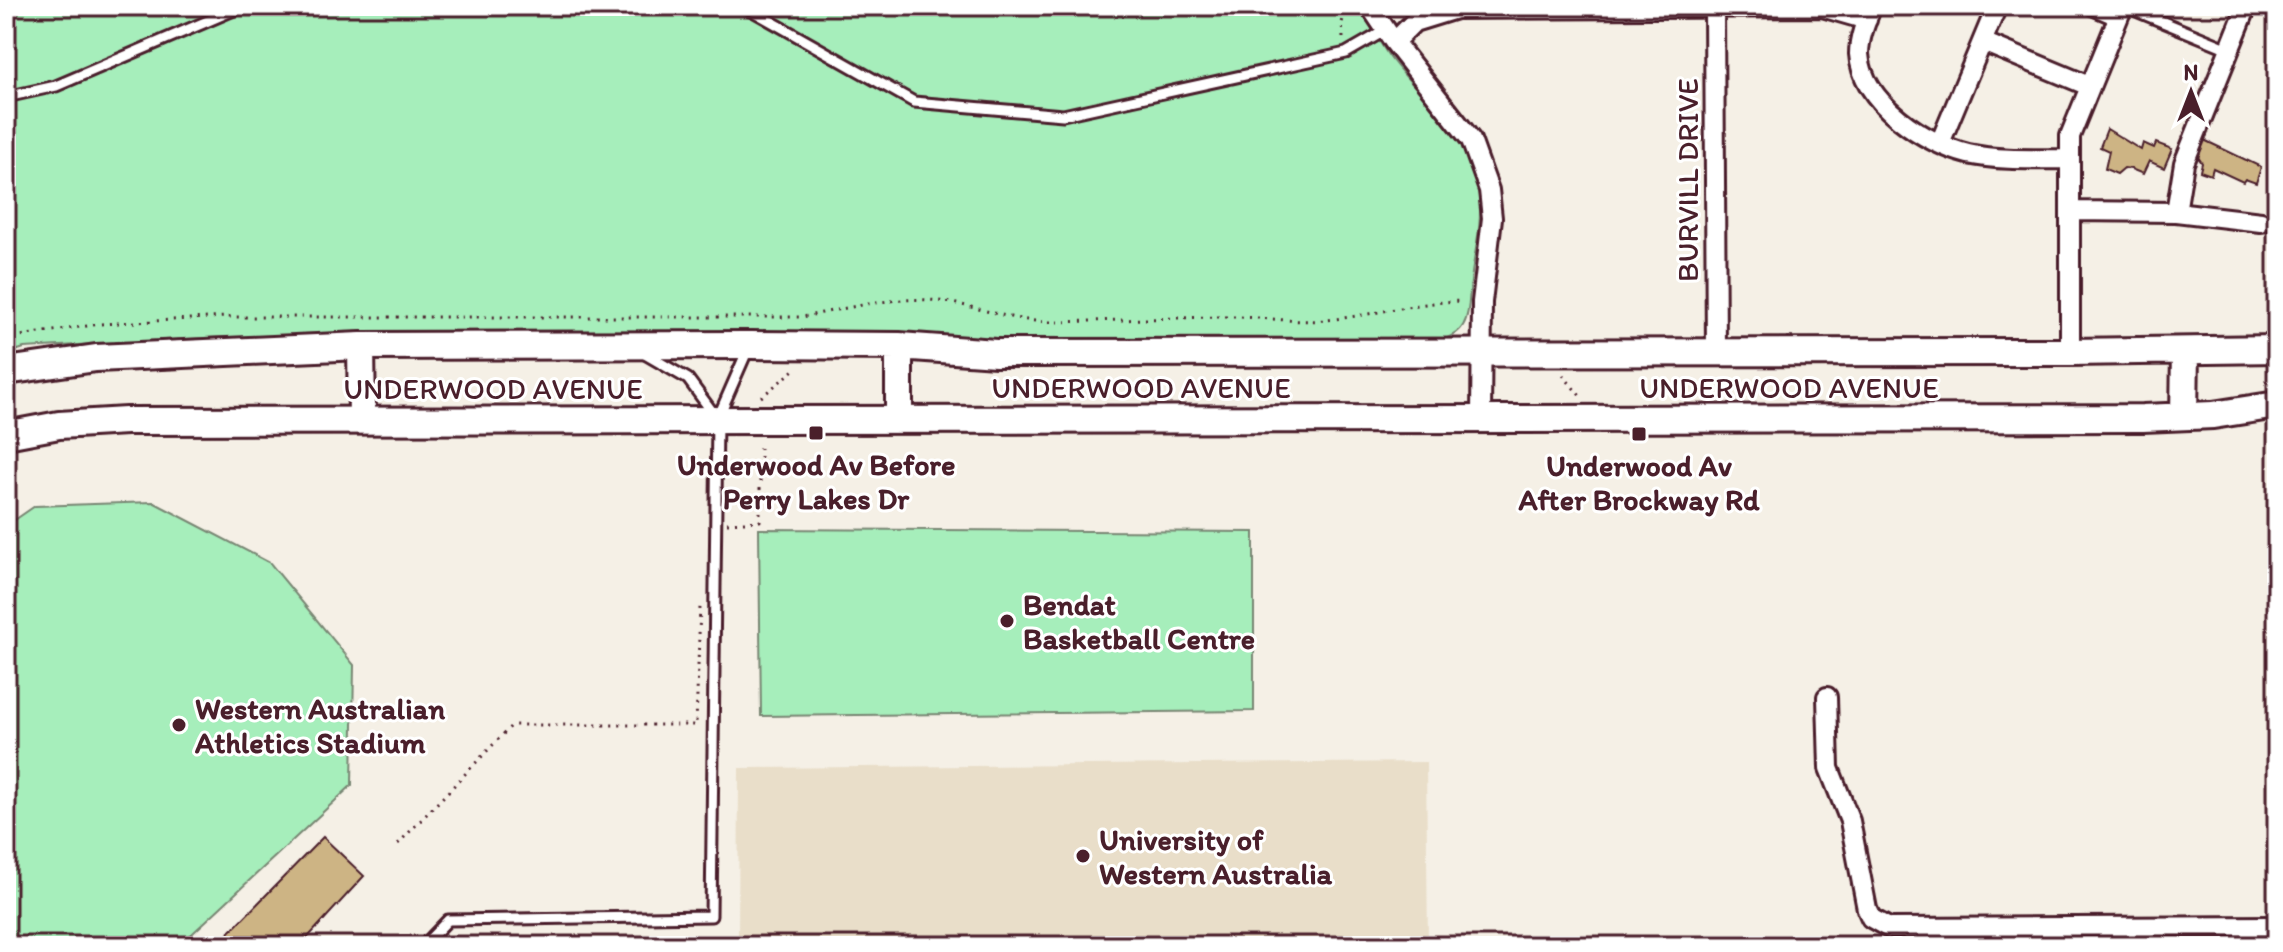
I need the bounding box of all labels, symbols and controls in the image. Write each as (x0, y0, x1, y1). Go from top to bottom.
north arrow (2151, 52, 2231, 132)
text: N (2184, 59, 2198, 86)
street label: BURVILL DRIVE (1669, 78, 1706, 282)
street label: UNDERWOOD AVENUE (991, 369, 1291, 406)
street label: UNDERWOOD AVENUE (1639, 369, 1939, 406)
street label: UNDERWOOD AVENUE (343, 370, 643, 407)
marker: Underwood Av Before Perry Lakes Dr (807, 424, 825, 442)
marker: Underwood Av After Brockway Rd (1630, 425, 1648, 443)
place label: Underwood Av Before Perry Lakes Dr (677, 446, 955, 517)
place label: Underwood Av After Brockway Rd (1517, 447, 1760, 518)
place label: Bendat Basketball Centre (1023, 586, 1255, 657)
marker: Bendat Basketball Centre (998, 612, 1016, 630)
place label: Western Australian Athletics Stadium (194, 690, 445, 761)
marker: Western Australian Athletics Stadium (170, 716, 188, 734)
place label: University of Western Australia (1099, 821, 1333, 892)
marker: University of Western Australia (1074, 847, 1092, 865)

